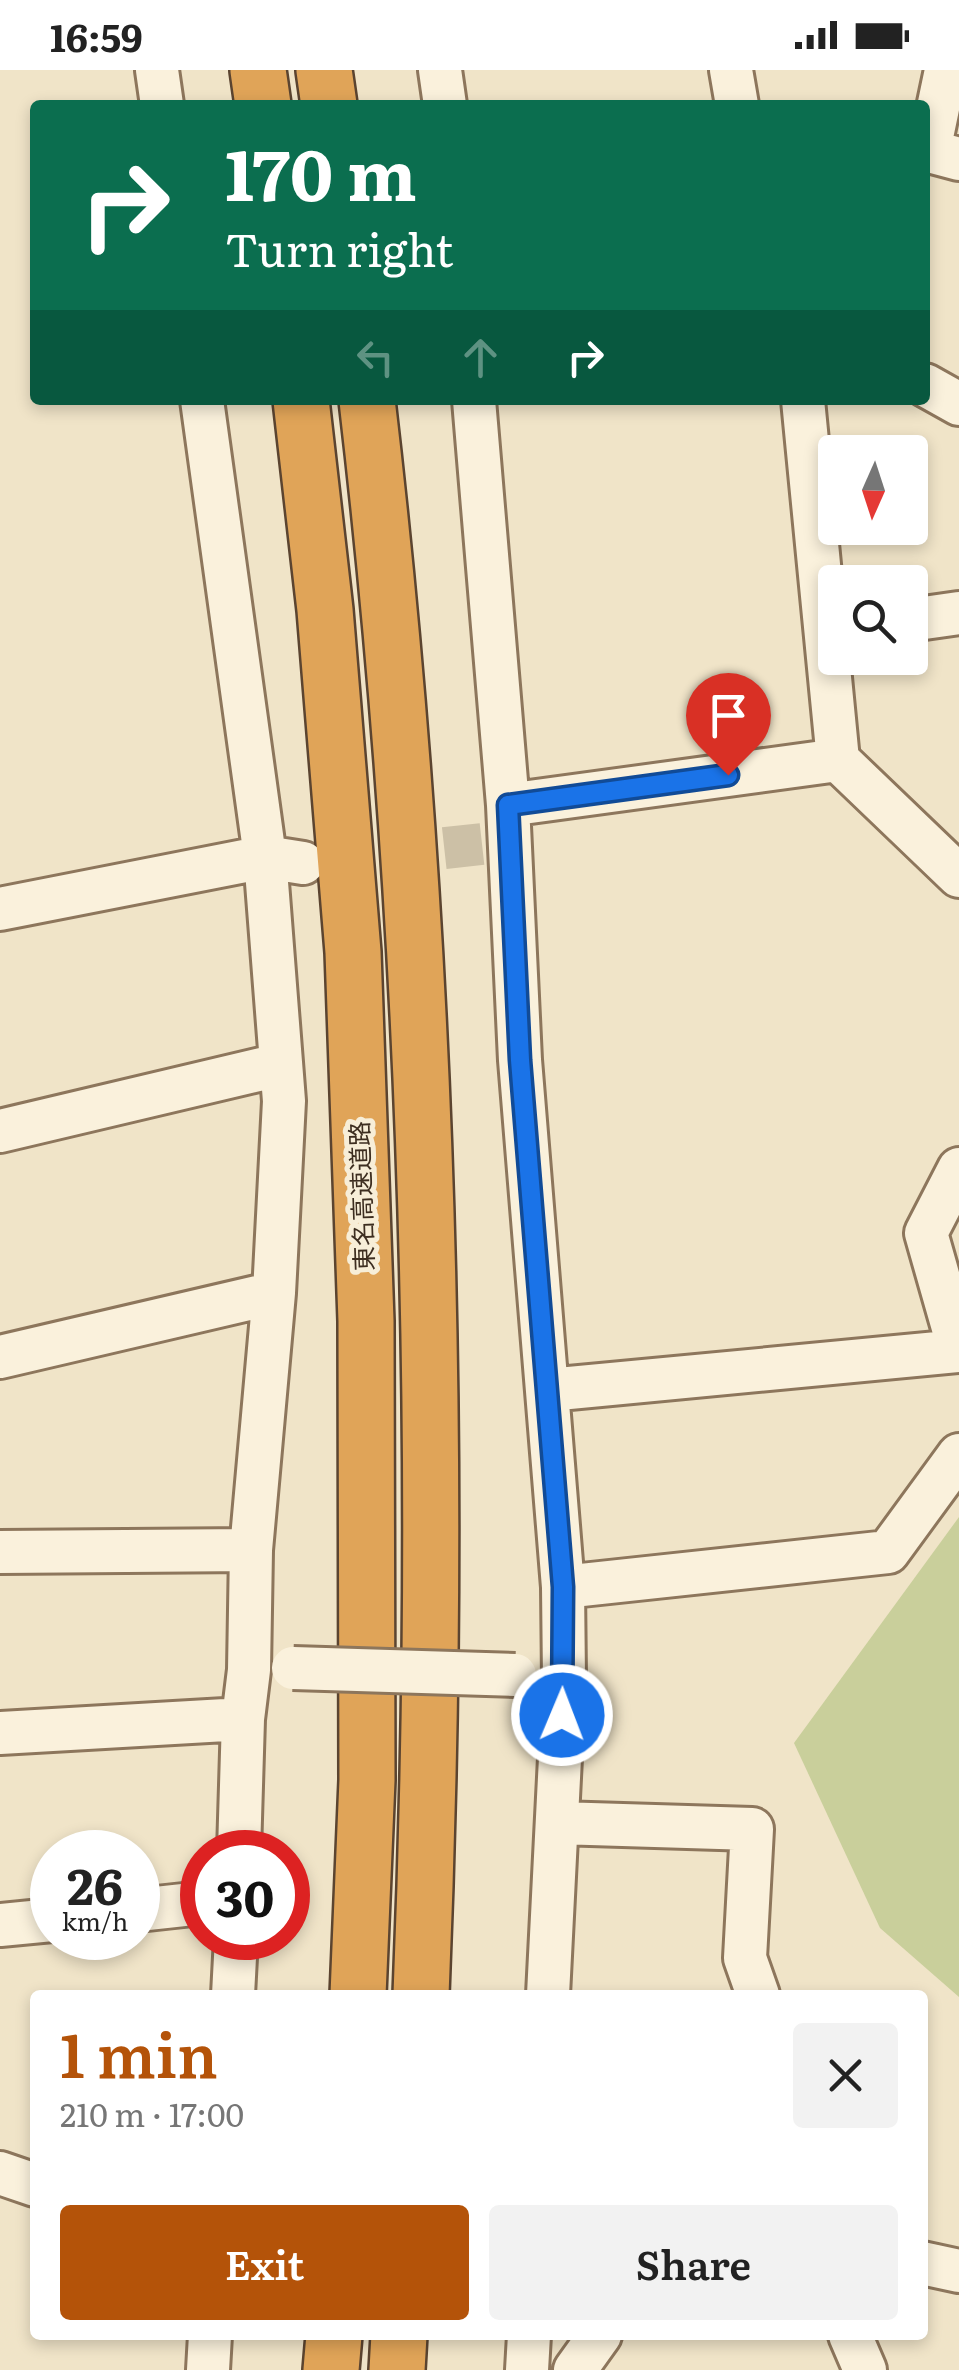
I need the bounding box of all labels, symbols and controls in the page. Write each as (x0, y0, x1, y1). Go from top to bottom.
text: 16:59 (50, 7, 143, 64)
text: 170 m (225, 119, 417, 223)
icon: right (60, 140, 190, 270)
text: Turn right (225, 214, 453, 281)
icon: left (348, 330, 403, 385)
icon: ahead (453, 330, 508, 385)
icon: right (558, 330, 613, 385)
north arrow (818, 435, 928, 545)
map controls (818, 435, 928, 675)
button: search (818, 565, 928, 675)
pin (686, 673, 771, 776)
icon: arrive (701, 688, 756, 743)
street label: 東名高速道路 (339, 1120, 382, 1272)
position arrow (510, 1663, 614, 1767)
speed limit sign: 30 (180, 1830, 310, 1960)
text: 26 (67, 1846, 123, 1920)
text: km/h (62, 1902, 128, 1939)
text: 1 min (60, 2007, 218, 2096)
button: close (793, 2023, 898, 2128)
text: 210 m · 17:00 (60, 2089, 244, 2137)
button: Exit (60, 2205, 469, 2320)
button: Share (489, 2205, 898, 2320)

